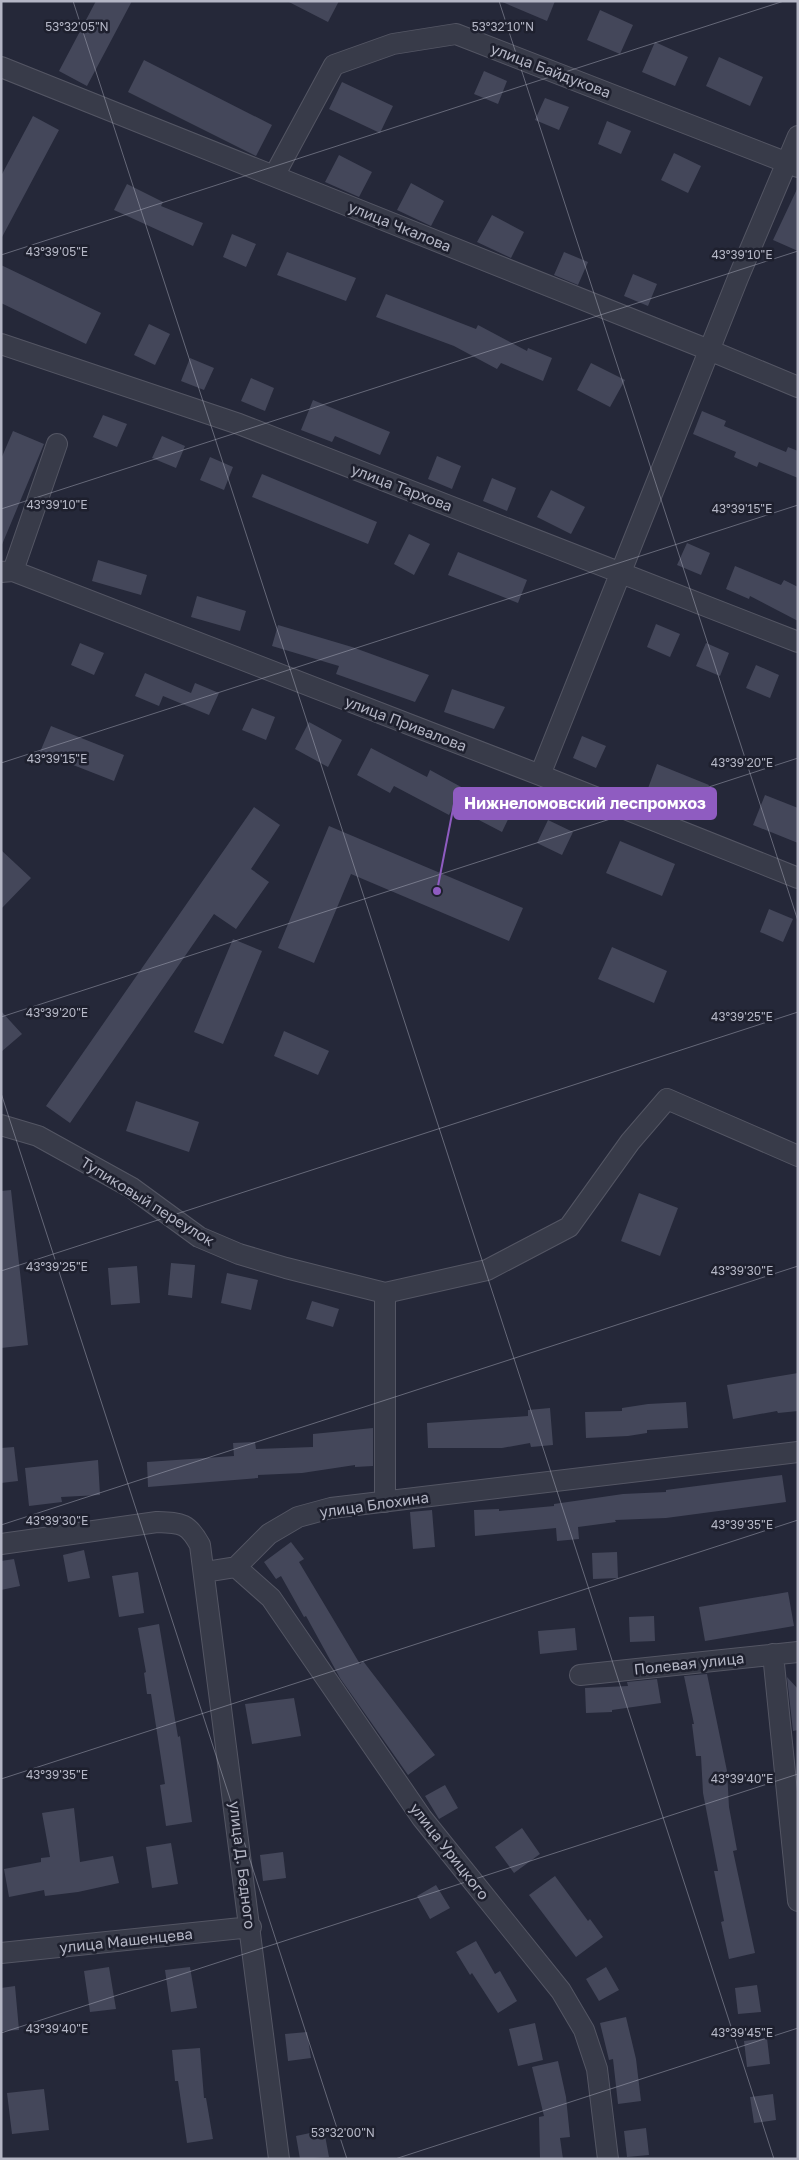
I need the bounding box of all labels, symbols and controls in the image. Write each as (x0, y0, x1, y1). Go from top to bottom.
text: 53°32'05"N (45, 19, 109, 34)
text: 53°32'10"N (472, 19, 534, 34)
street label: улица Байдукова (489, 39, 613, 101)
street label: улица Чкалова (346, 197, 454, 255)
text: 43°39'05"E (26, 244, 88, 259)
text: 43°39'10"E (711, 247, 773, 262)
street label: улица Тархова (349, 459, 455, 515)
text: 43°39'10"E (26, 497, 88, 512)
text: 43°39'15"E (712, 501, 772, 516)
street label: улица Привалова (343, 691, 469, 755)
text: 43°39'15"E (27, 751, 87, 766)
text: 43°39'20"E (711, 755, 773, 770)
callout: Нижнеломовский леспромхоз (454, 788, 716, 819)
text: Нижнеломовский леспромхоз (464, 793, 706, 813)
text: 43°39'20"E (26, 1005, 88, 1020)
text: 43°39'25"E (711, 1009, 773, 1024)
street label: Тупиковый переулок (78, 1153, 218, 1250)
text: 43°39'25"E (26, 1259, 88, 1274)
text: 43°39'30"E (711, 1263, 773, 1278)
street label: улица Блохина (318, 1487, 430, 1521)
text: 43°39'30"E (26, 1513, 88, 1528)
text: 43°39'35"E (711, 1517, 773, 1532)
street label: Полевая улица (633, 1648, 745, 1678)
text: 43°39'35"E (26, 1767, 88, 1782)
text: 43°39'40"E (711, 1771, 773, 1786)
street label: улица Урицкого (407, 1799, 493, 1903)
street label: улица Д. Бедного (226, 1800, 260, 1930)
street label: улица Машенцева (58, 1924, 194, 1956)
text: 43°39'40"E (26, 2021, 88, 2036)
text: 43°39'45"E (711, 2025, 773, 2040)
text: 53°32'00"N (311, 2125, 375, 2140)

